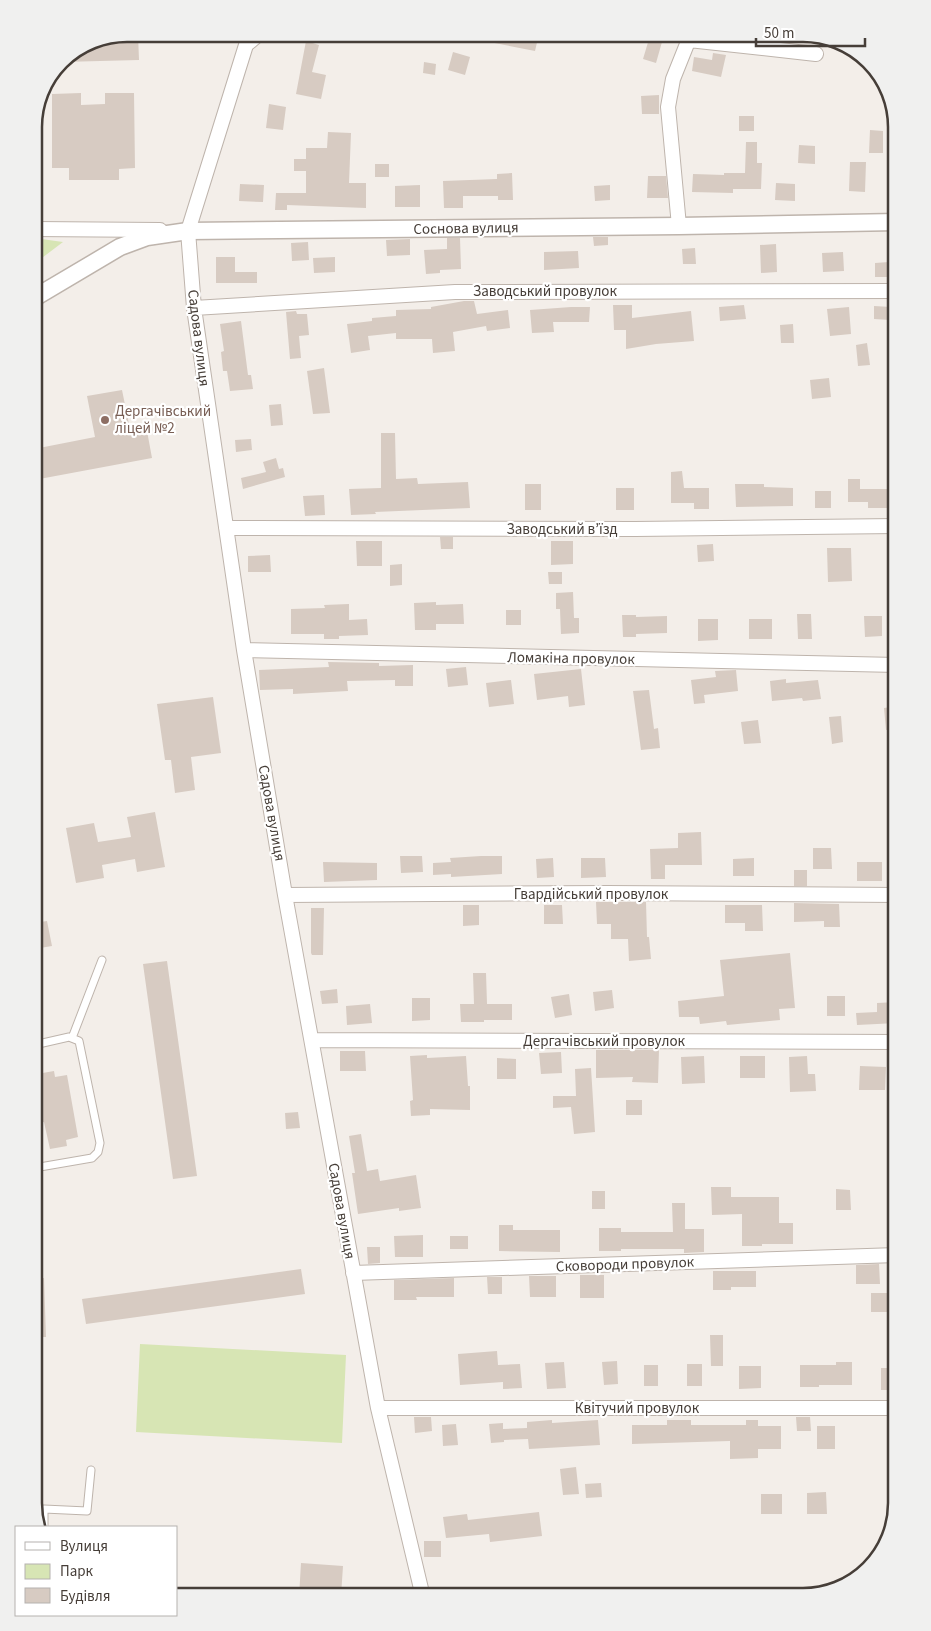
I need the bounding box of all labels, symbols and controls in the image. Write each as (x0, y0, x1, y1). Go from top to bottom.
scale bar (756, 15, 865, 47)
text: 50 m (764, 23, 794, 44)
street label: Соснова вулиця (413, 217, 519, 240)
street label: Заводський провулок (473, 281, 618, 302)
street label: Садова вулиця (182, 288, 215, 388)
place label: Дергачівський ліцей №2 (115, 401, 211, 439)
marker: Дергачівський ліцей №2 (99, 414, 111, 426)
street label: Заводський в’їзд (506, 519, 618, 540)
street label: Ломакіна провулок (507, 647, 635, 670)
street label: Садова вулиця (253, 763, 290, 863)
street label: Гвардійський провулок (514, 884, 669, 905)
street label: Дергачівський провулок (523, 1031, 686, 1052)
street label: Садова вулиця (323, 1161, 360, 1261)
street label: Сковороди провулок (556, 1252, 695, 1277)
street label: Квітучий провулок (575, 1398, 700, 1419)
legend (15, 1526, 178, 1616)
text: Вулиця (60, 1536, 108, 1557)
text: Парк (60, 1561, 94, 1582)
text: Будівля (60, 1586, 110, 1607)

